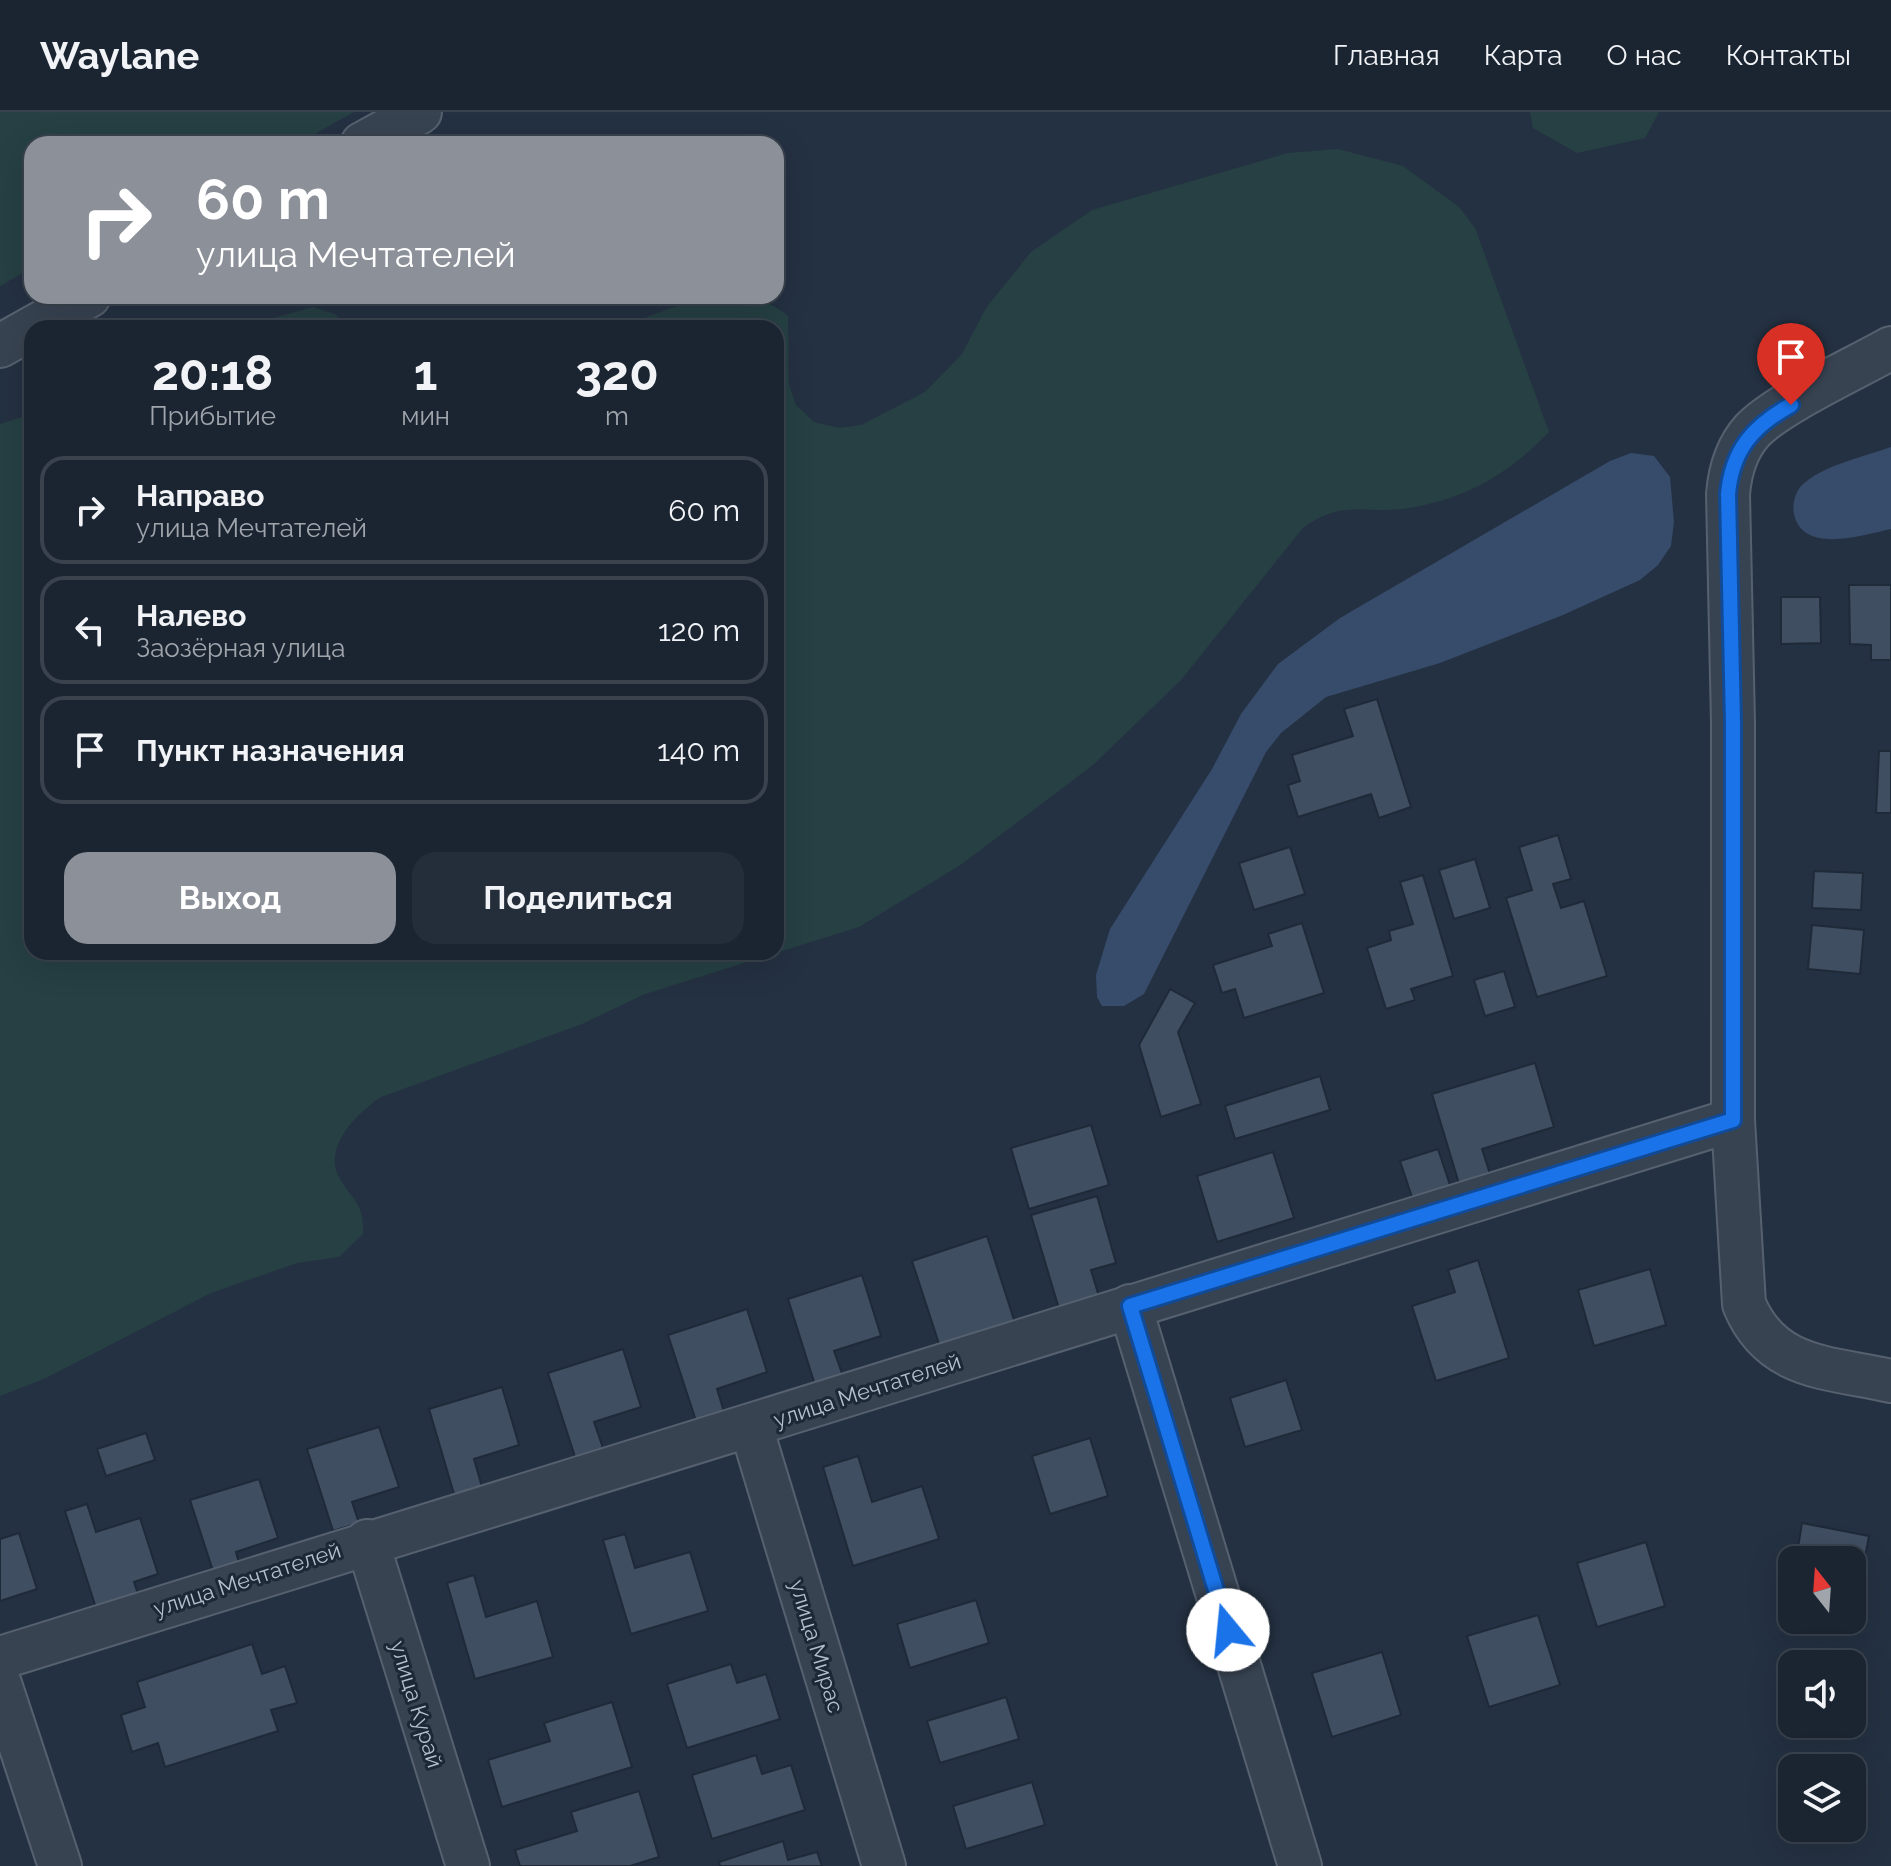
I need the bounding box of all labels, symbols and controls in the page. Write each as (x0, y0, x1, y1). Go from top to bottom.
text: Waylane (40, 33, 199, 78)
text: Главная (1333, 39, 1440, 72)
text: Карта (1484, 39, 1563, 72)
text: О нас (1607, 39, 1682, 72)
text: Контакты (1726, 39, 1851, 72)
text: 60 m (196, 166, 330, 232)
icon: right (64, 168, 168, 272)
text: улица Мечтателей (196, 233, 516, 275)
pin (1757, 323, 1825, 405)
icon: arrive (1769, 335, 1813, 379)
text: 20:18 (152, 345, 273, 401)
text: 1 (414, 345, 437, 401)
text: 320 (575, 345, 659, 401)
text: Прибытие (149, 401, 276, 431)
text: мин (401, 401, 450, 431)
text: m (605, 401, 629, 431)
text: Направо (136, 478, 265, 513)
icon: right (68, 488, 112, 532)
text: 60 m (668, 493, 740, 528)
text: улица Мечтателей (136, 513, 367, 543)
text: Налево (136, 598, 246, 633)
icon: left (68, 608, 112, 652)
text: 120 m (658, 613, 740, 648)
text: Заозёрная улица (136, 633, 345, 663)
icon: arrive (68, 728, 112, 772)
text: Пункт назначения (136, 733, 405, 768)
text: 140 m (657, 733, 740, 768)
button: Выход (64, 852, 396, 944)
button: Поделиться (412, 852, 744, 944)
street label: улица Мечтателей (770, 1347, 964, 1433)
street label: улица Мечтателей (150, 1536, 344, 1622)
north arrow (1778, 1546, 1866, 1634)
map controls (1778, 1546, 1866, 1842)
street label: улица Мирас (784, 1576, 850, 1716)
position arrow (1186, 1588, 1270, 1672)
street label: улица Курай (385, 1637, 449, 1771)
button: sound (1778, 1650, 1866, 1738)
button: layers (1778, 1754, 1866, 1842)

